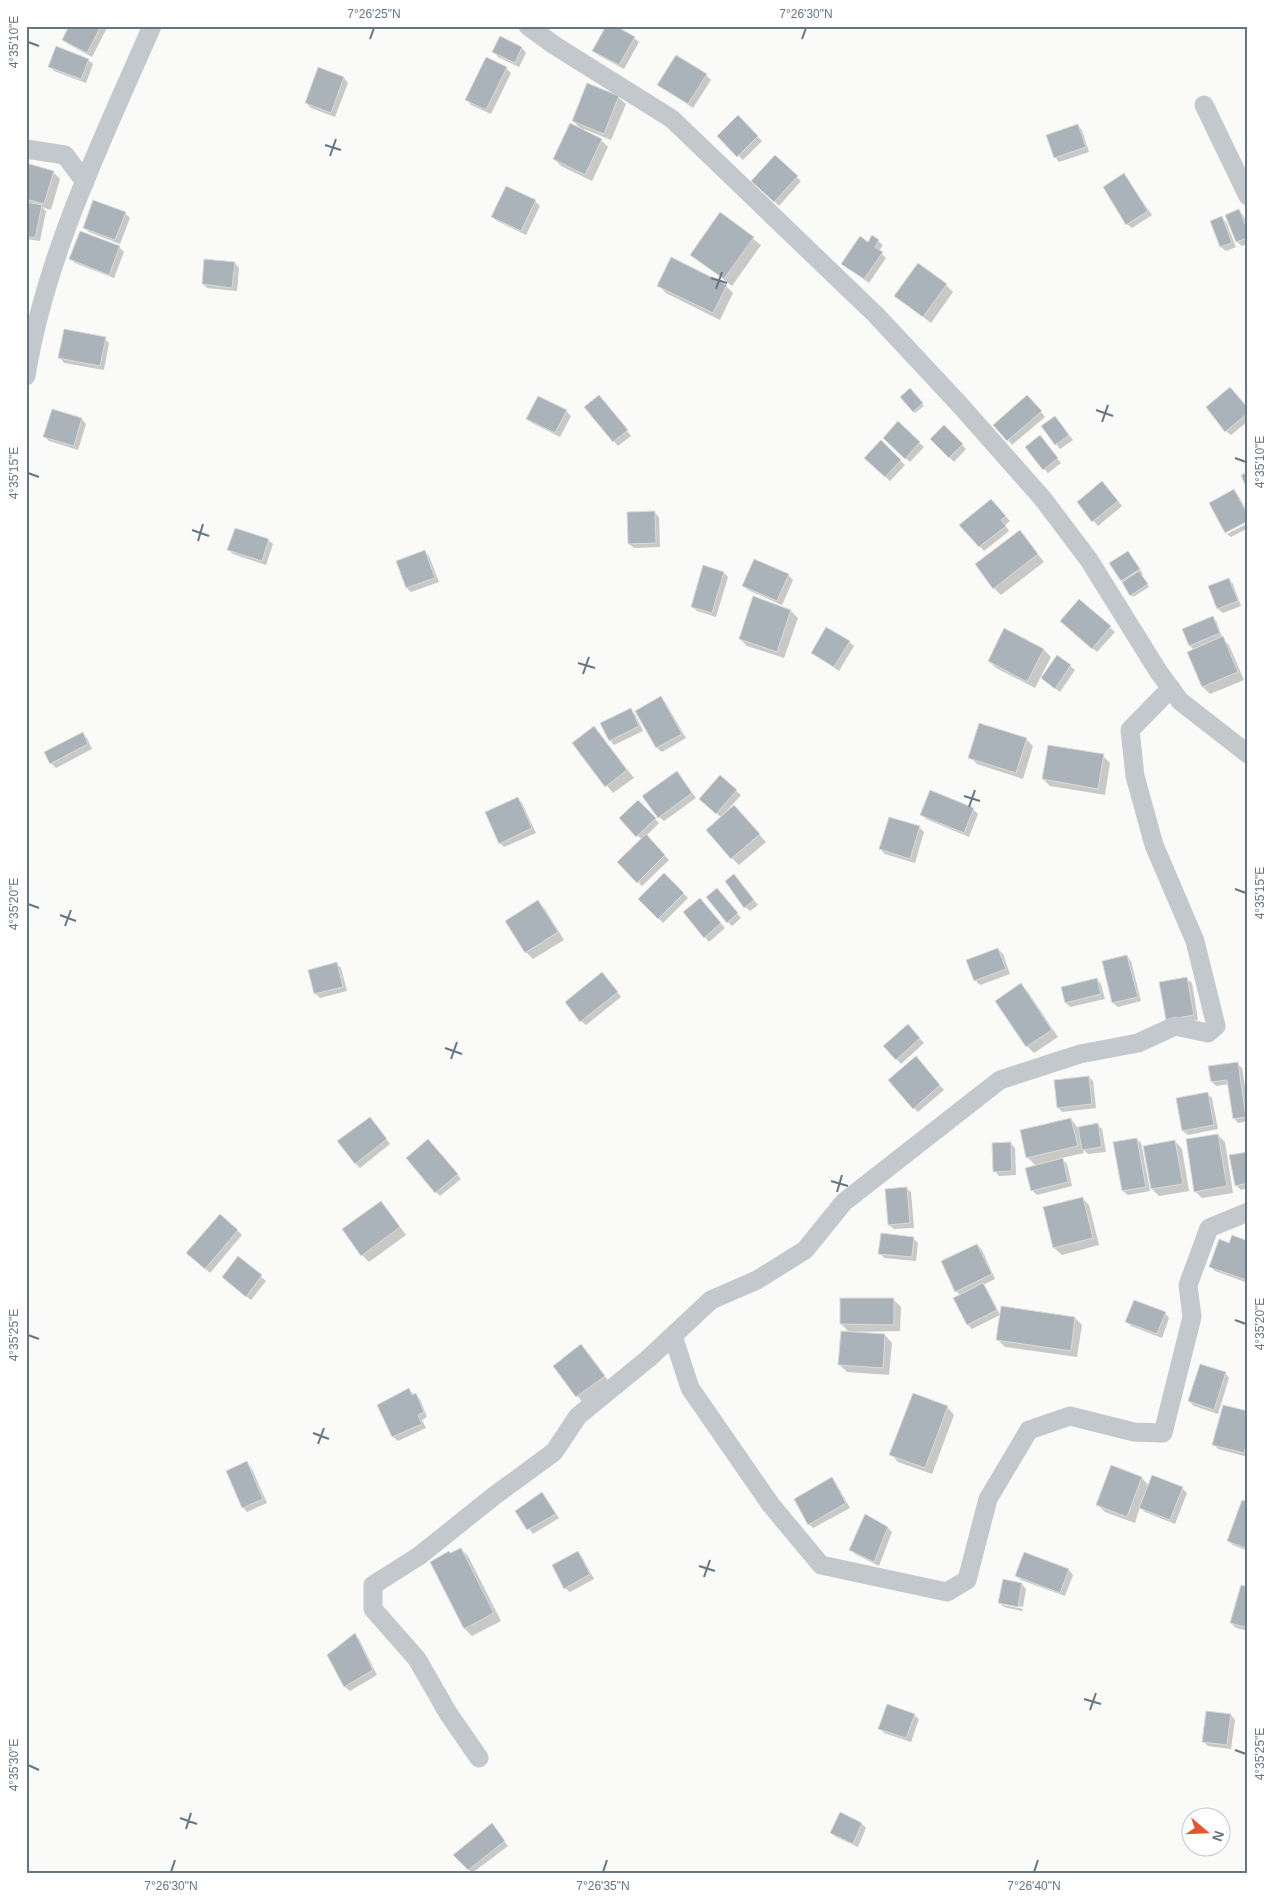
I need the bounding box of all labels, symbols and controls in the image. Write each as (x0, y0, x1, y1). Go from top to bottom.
text: 7°26'25"N (347, 7, 401, 21)
text: 7°26'30"N (779, 7, 833, 21)
text: 4°35'10"E (7, 16, 21, 68)
text: 4°35'10"E (1253, 436, 1267, 488)
text: 4°35'15"E (7, 447, 21, 499)
text: 4°35'15"E (1253, 867, 1267, 919)
text: 4°35'20"E (7, 878, 21, 930)
text: 4°35'20"E (1253, 1298, 1267, 1350)
text: 4°35'25"E (7, 1309, 21, 1361)
text: 4°35'25"E (1253, 1728, 1267, 1780)
text: 4°35'30"E (7, 1739, 21, 1791)
north arrow (1182, 1806, 1232, 1856)
text: N (1209, 1829, 1228, 1844)
text: 7°26'30"N (144, 1879, 198, 1893)
text: 7°26'35"N (576, 1879, 630, 1893)
text: 7°26'40"N (1007, 1879, 1061, 1893)

